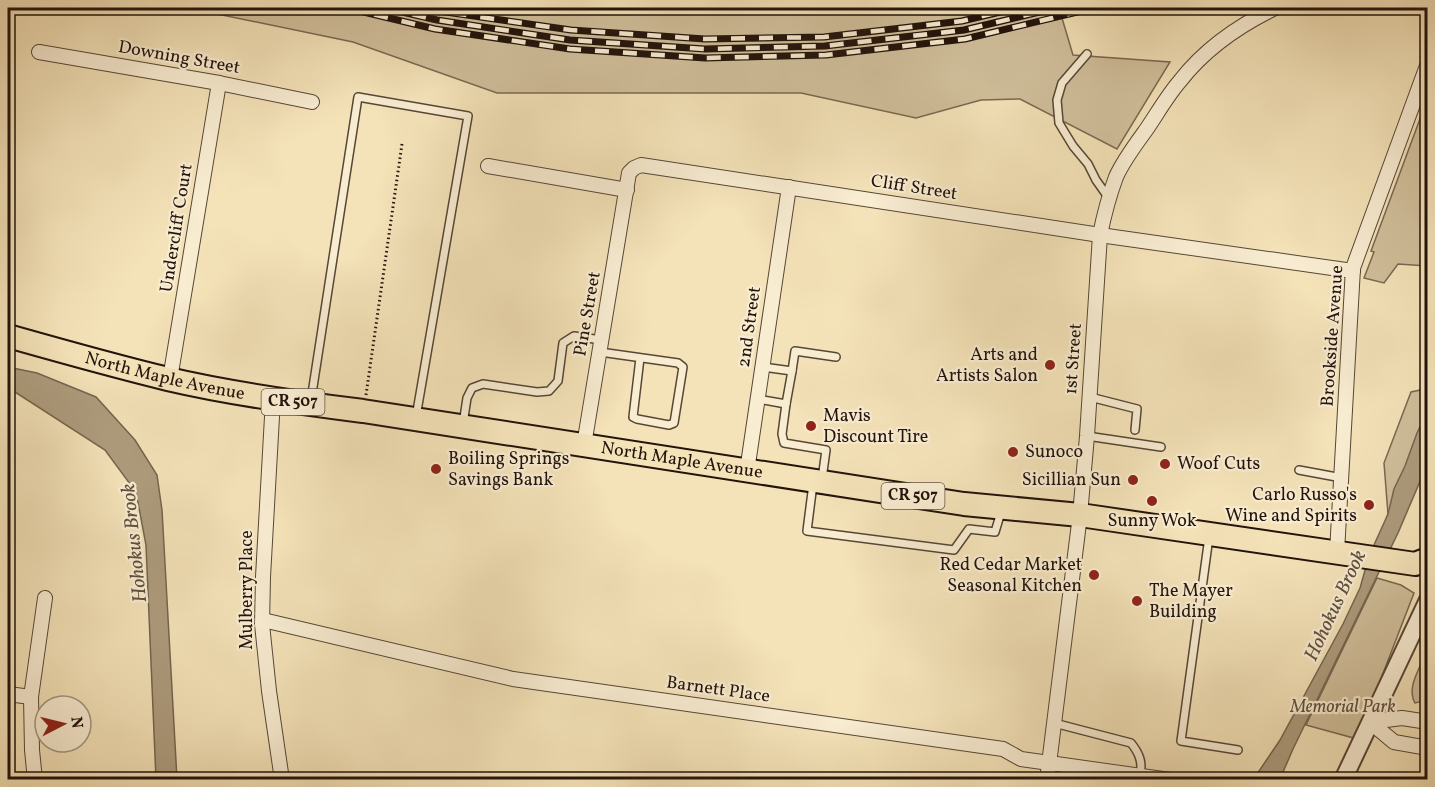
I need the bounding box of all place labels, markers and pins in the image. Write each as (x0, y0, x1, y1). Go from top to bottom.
place label: Arts and Artists Salon (936, 343, 1038, 389)
marker: Arts and Artists Salon (1043, 358, 1057, 372)
place label: Mavis Discount Tire (823, 404, 928, 450)
marker: Mavis Discount Tire (804, 419, 818, 433)
place label: Sunoco (1025, 440, 1083, 465)
marker: Sunoco (1006, 445, 1020, 459)
place label: Boiling Springs Savings Bank (448, 447, 569, 493)
place label: Woof Cuts (1177, 452, 1260, 477)
marker: Woof Cuts (1158, 457, 1172, 471)
marker: Boiling Springs Savings Bank (429, 462, 443, 476)
place label: Sicillian Sun (1022, 468, 1121, 493)
marker: Sicillian Sun (1126, 473, 1140, 487)
place label: Carlo Russo's Wine and Spirits (1225, 483, 1357, 529)
marker: Sunny Wok (1145, 494, 1159, 508)
marker: Carlo Russo's Wine and Spirits (1362, 498, 1376, 512)
place label: Sunny Wok (1108, 509, 1197, 534)
place label: Red Cedar Market Seasonal Kitchen (940, 553, 1082, 599)
marker: Red Cedar Market Seasonal Kitchen (1087, 568, 1101, 582)
place label: The Mayer Building (1149, 579, 1233, 625)
marker: The Mayer Building (1130, 594, 1144, 608)

